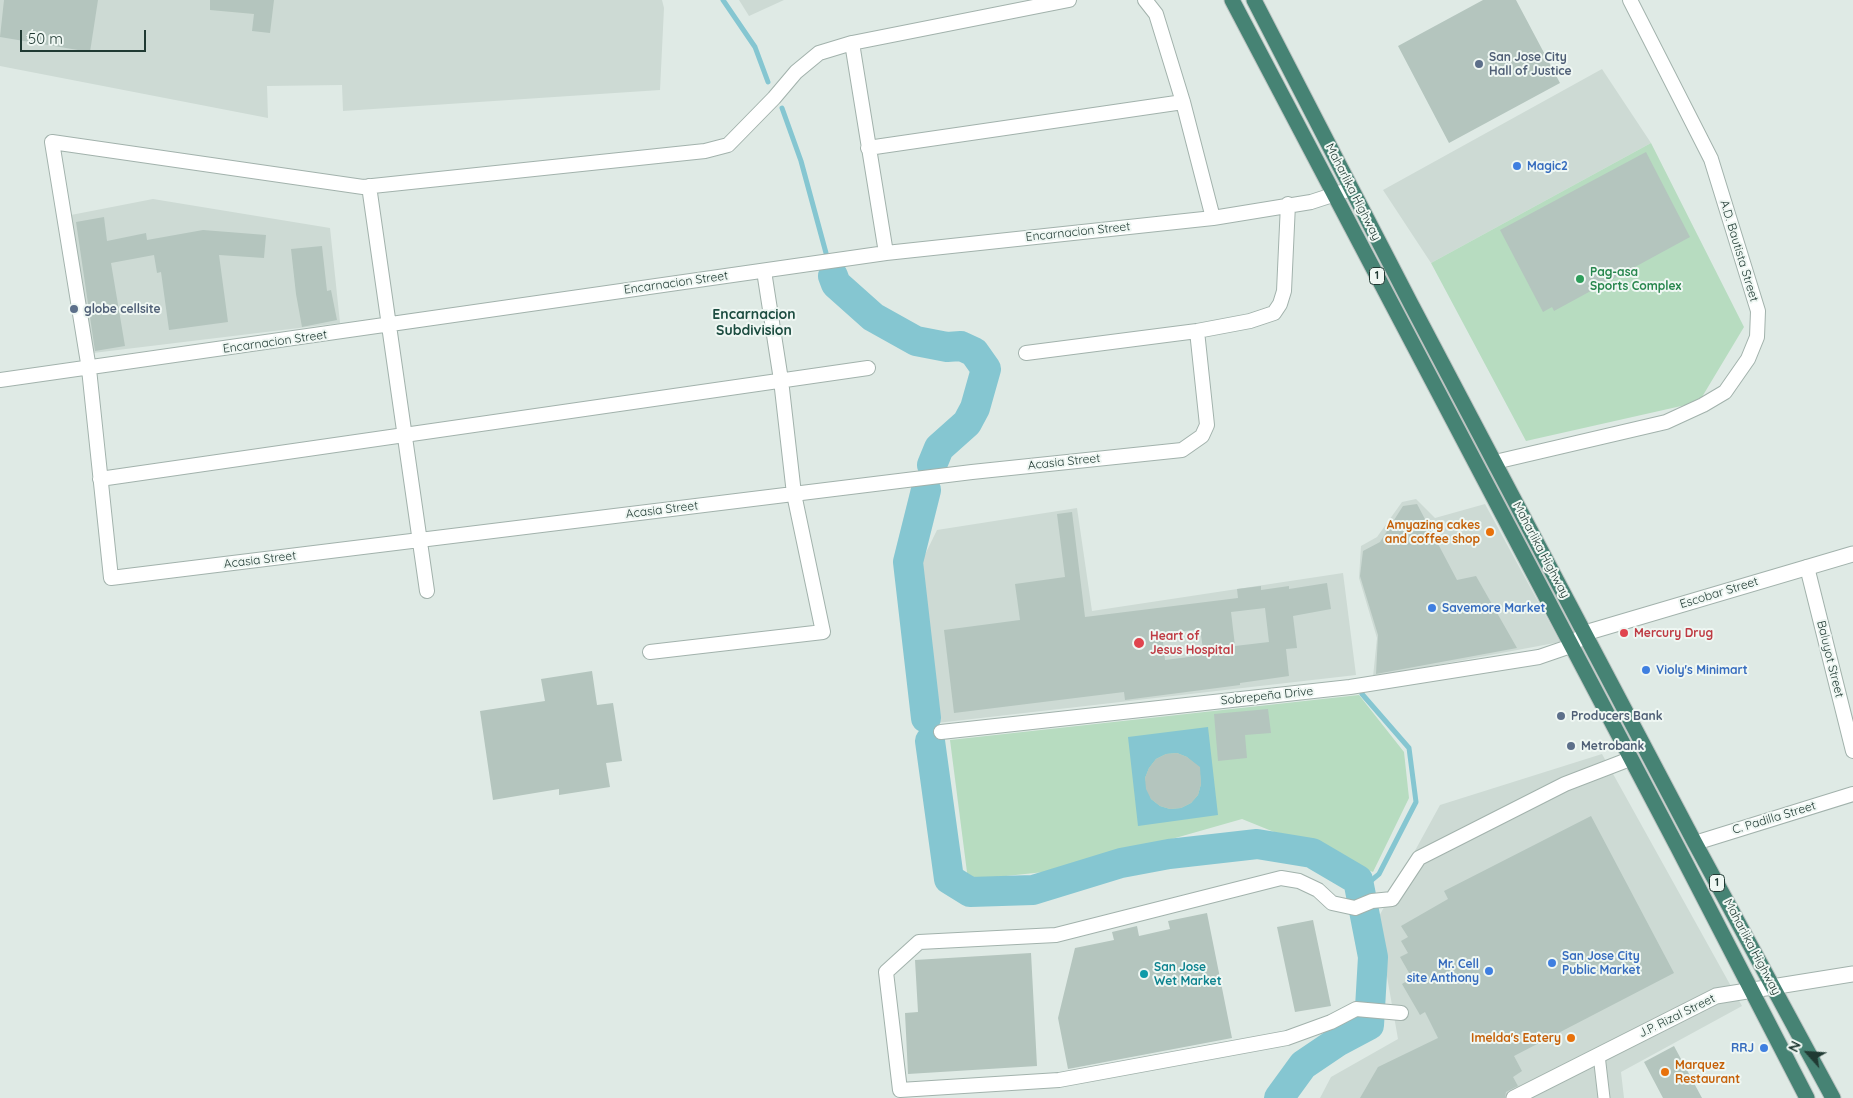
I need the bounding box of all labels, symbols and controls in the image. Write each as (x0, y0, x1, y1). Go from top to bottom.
scale bar (22, 20, 149, 52)
text: 50 m (28, 29, 63, 48)
place label: San Jose City Hall of Justice (1489, 50, 1572, 78)
marker: San Jose City Hall of Justice (1473, 58, 1485, 70)
street label: Maharlika Highway (1322, 141, 1384, 243)
place label: Magic2 (1527, 159, 1568, 173)
marker: Magic2 (1511, 160, 1523, 172)
street label: A.D. Bautista Street (1717, 198, 1761, 304)
street label: Encarnacion Street (1025, 219, 1131, 245)
place label: Pag-asa Sports Complex (1590, 265, 1681, 293)
road number: 1 (1370, 268, 1384, 284)
street label: Encarnacion Street (623, 269, 729, 297)
marker: Pag-asa Sports Complex (1574, 273, 1586, 285)
place label: globe cellsite (84, 302, 161, 316)
marker: globe cellsite (68, 303, 80, 315)
district label: Encarnacion Subdivision (712, 307, 796, 340)
street label: Encarnacion Street (222, 328, 328, 356)
street label: Acasia Street (1027, 451, 1101, 473)
street label: Acasia Street (625, 498, 699, 522)
street label: Maharlika Highway (1510, 499, 1572, 601)
place label: Amyazing cakes and coffee shop (1385, 518, 1480, 546)
marker: Amyazing cakes and coffee shop (1484, 526, 1496, 538)
street label: Acasia Street (223, 548, 297, 572)
street label: Escobar Street (1678, 574, 1760, 612)
place label: Savemore Market (1442, 601, 1545, 615)
marker: Savemore Market (1426, 602, 1438, 614)
street label: Baluyot Street (1813, 619, 1847, 699)
place label: Mercury Drug (1634, 626, 1713, 640)
marker: Mercury Drug (1618, 627, 1630, 639)
place label: Heart of Jesus Hospital (1150, 629, 1234, 657)
marker: Heart of Jesus Hospital (1132, 636, 1146, 650)
place label: Violy's Minimart (1656, 663, 1748, 677)
marker: Violy's Minimart (1640, 664, 1652, 676)
street label: Sobrepeña Drive (1220, 684, 1314, 708)
place label: Producers Bank (1571, 709, 1662, 723)
marker: Producers Bank (1555, 710, 1567, 722)
place label: Metrobank (1581, 739, 1644, 753)
marker: Metrobank (1565, 740, 1577, 752)
street label: C. Padilla Street (1731, 798, 1817, 838)
road number: 1 (1710, 874, 1724, 891)
street label: Maharlika Highway (1721, 896, 1783, 998)
place label: San Jose City Public Market (1562, 949, 1641, 977)
place label: Mr. Cell site Anthony (1407, 957, 1479, 985)
marker: San Jose City Public Market (1546, 957, 1558, 969)
place label: San Jose Wet Market (1154, 960, 1222, 988)
marker: Mr. Cell site Anthony (1483, 965, 1495, 977)
marker: San Jose Wet Market (1138, 968, 1150, 980)
street label: J.P. Rizal Street (1637, 991, 1717, 1041)
north arrow (1783, 1028, 1833, 1078)
place label: Imelda's Eatery (1471, 1031, 1561, 1045)
marker: Imelda's Eatery (1565, 1032, 1577, 1044)
text: N (1784, 1038, 1805, 1055)
place label: RRJ (1731, 1041, 1754, 1055)
marker: RRJ (1758, 1042, 1770, 1054)
place label: Marquez Restaurant (1675, 1058, 1740, 1086)
marker: Marquez Restaurant (1659, 1066, 1671, 1078)

